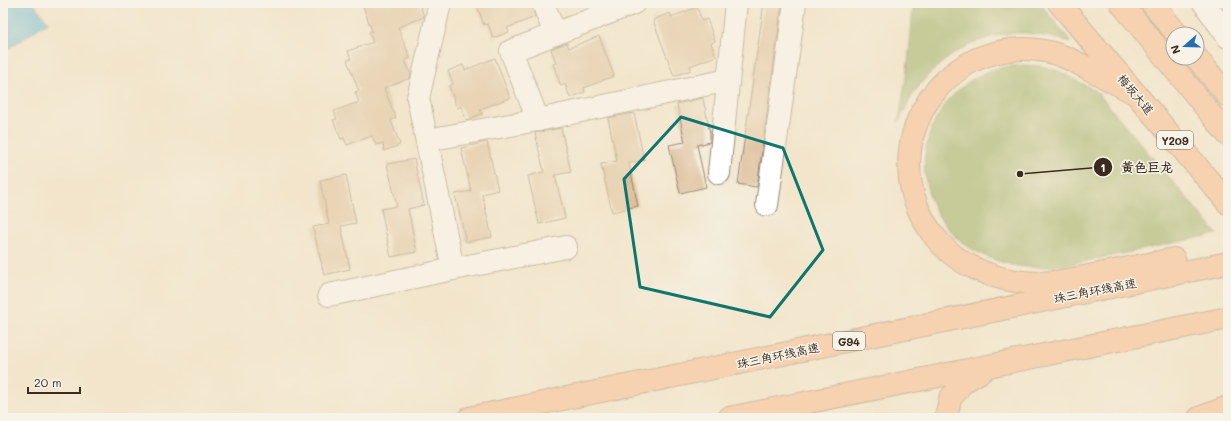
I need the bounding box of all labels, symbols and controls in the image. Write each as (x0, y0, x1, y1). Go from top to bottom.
north arrow (1165, 26, 1205, 66)
text: N (1167, 43, 1184, 56)
street label: 梅坂大道 (1114, 70, 1158, 118)
road number: Y209 (1157, 131, 1193, 149)
callout: 黄色巨龙 (1093, 155, 1181, 180)
text: 黄色巨龙 (1121, 158, 1173, 175)
text: 1 (1100, 159, 1106, 175)
street label: 珠三角环线高速 (1052, 274, 1138, 306)
road number: G94 (833, 332, 865, 350)
street label: 珠三角环线高速 (735, 338, 821, 372)
scale bar (28, 369, 80, 395)
text: 20 m (34, 374, 62, 390)

